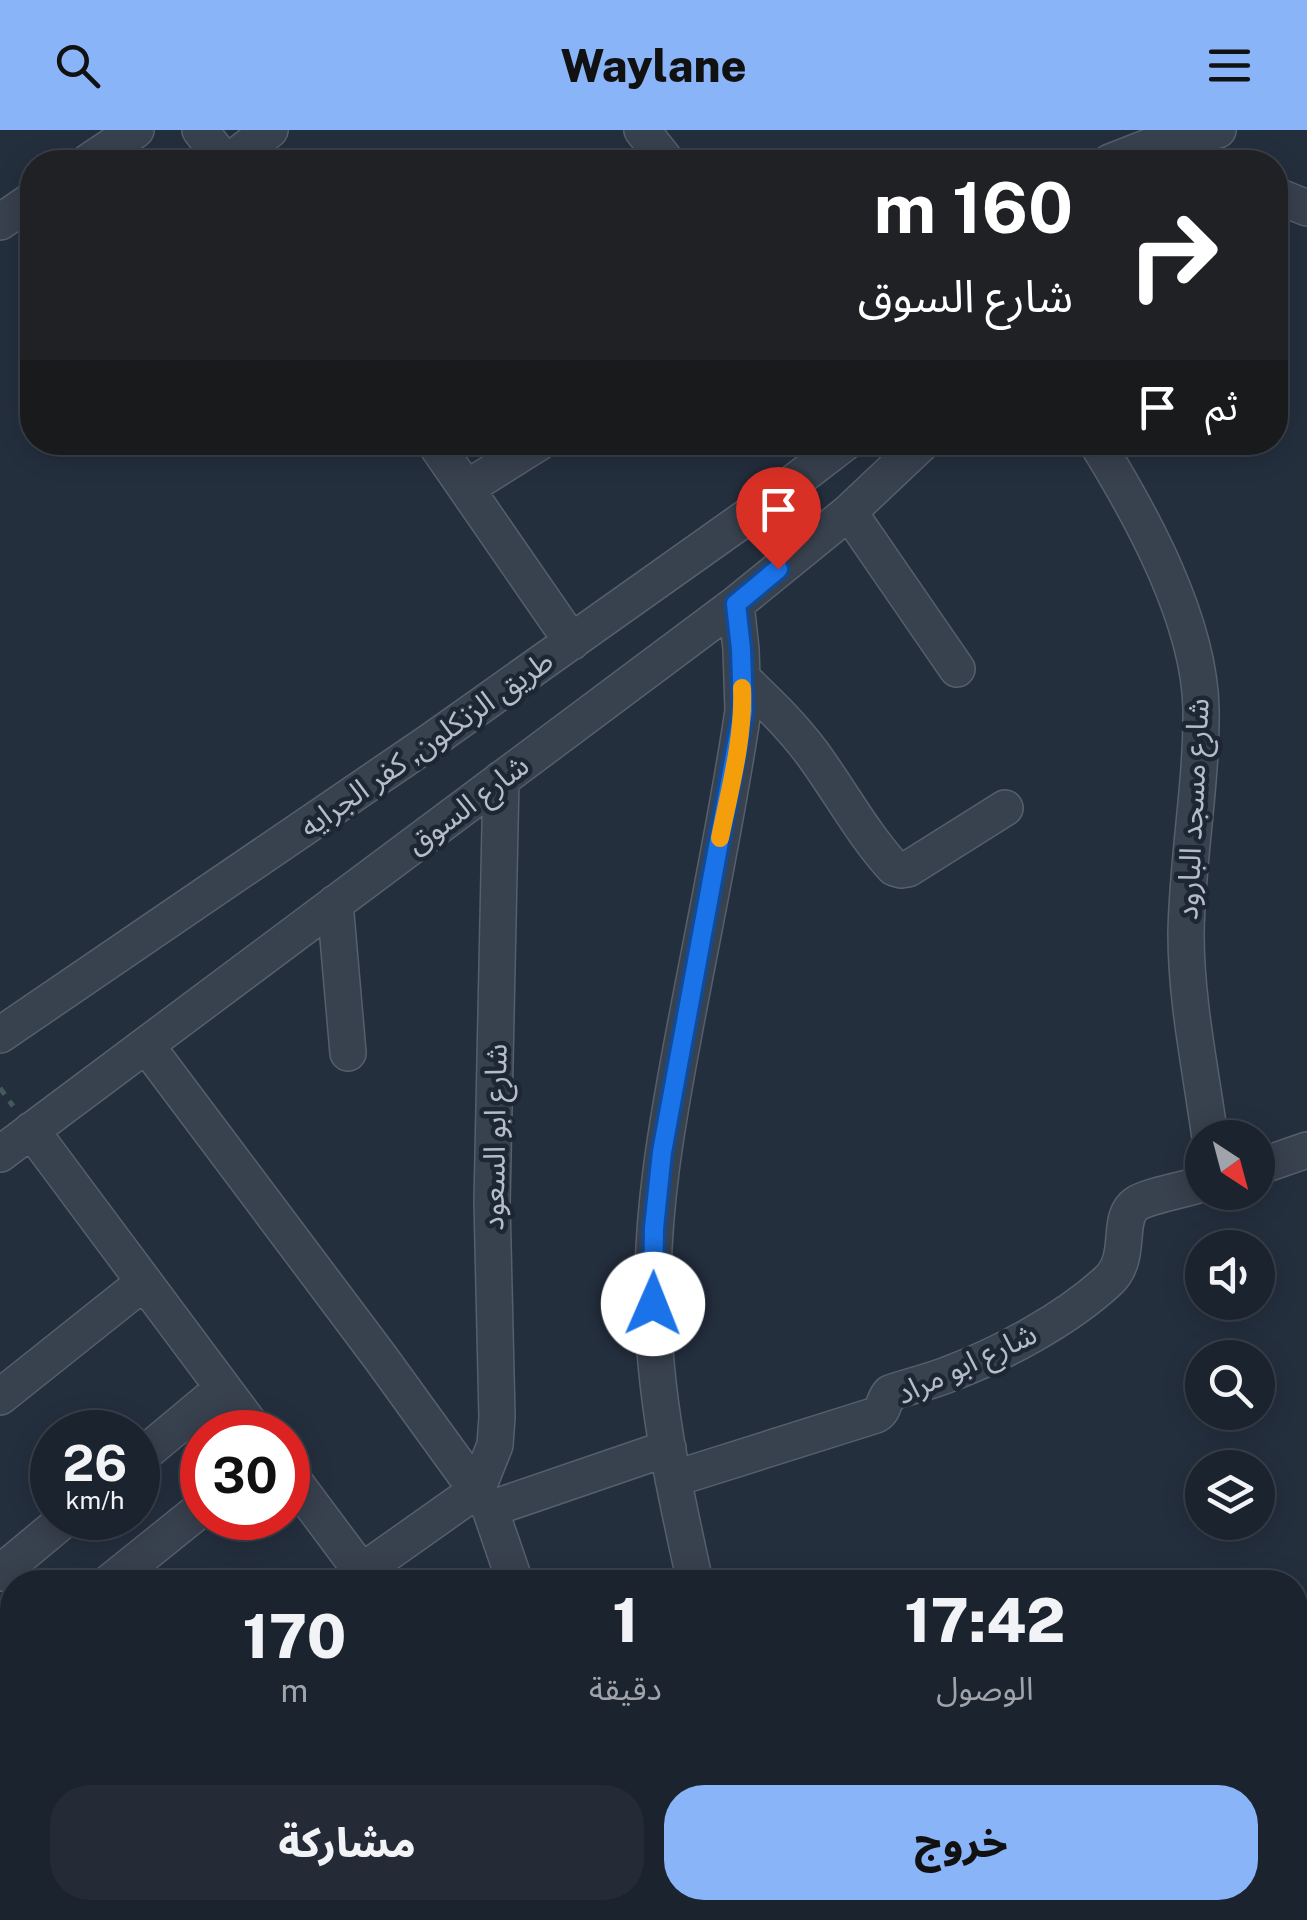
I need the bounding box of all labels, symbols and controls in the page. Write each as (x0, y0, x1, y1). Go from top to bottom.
icon: search (50, 38, 105, 93)
icon: menu (1202, 38, 1257, 93)
text: Waylane (560, 39, 747, 92)
text: 160 m (873, 166, 1073, 249)
icon: right (1108, 190, 1238, 320)
text: شارع السوق (858, 269, 1073, 322)
icon: arrive (1130, 380, 1185, 435)
text: ثم (1205, 384, 1238, 429)
pin (736, 467, 821, 570)
icon: arrive (751, 482, 806, 537)
street label: طريق الزنكلون, كفر الجرايه (292, 642, 560, 845)
street label: شارع مسجد البارود (1168, 697, 1221, 921)
street label: شارع السوق (399, 746, 538, 866)
street label: شارع ابو السعود (474, 1043, 519, 1231)
north arrow (1185, 1120, 1275, 1210)
map controls (1185, 1120, 1275, 1540)
button: sound (1185, 1230, 1275, 1320)
position arrow (601, 1252, 705, 1356)
street label: شارع ابو مراد (890, 1315, 1044, 1416)
button: search (1185, 1340, 1275, 1430)
speed limit sign: 30 (180, 1410, 310, 1540)
text: 26 (63, 1433, 127, 1492)
button: layers (1185, 1450, 1275, 1540)
text: km/h (66, 1485, 124, 1515)
text: 1 (612, 1585, 639, 1656)
text: 17:42 (904, 1585, 1065, 1656)
text: 170 (243, 1601, 346, 1672)
text: دقيقة (589, 1670, 662, 1707)
text: الوصول (936, 1670, 1034, 1707)
text: m (281, 1672, 308, 1709)
button: مشاركة (50, 1785, 644, 1900)
button: خروج (664, 1785, 1258, 1900)

